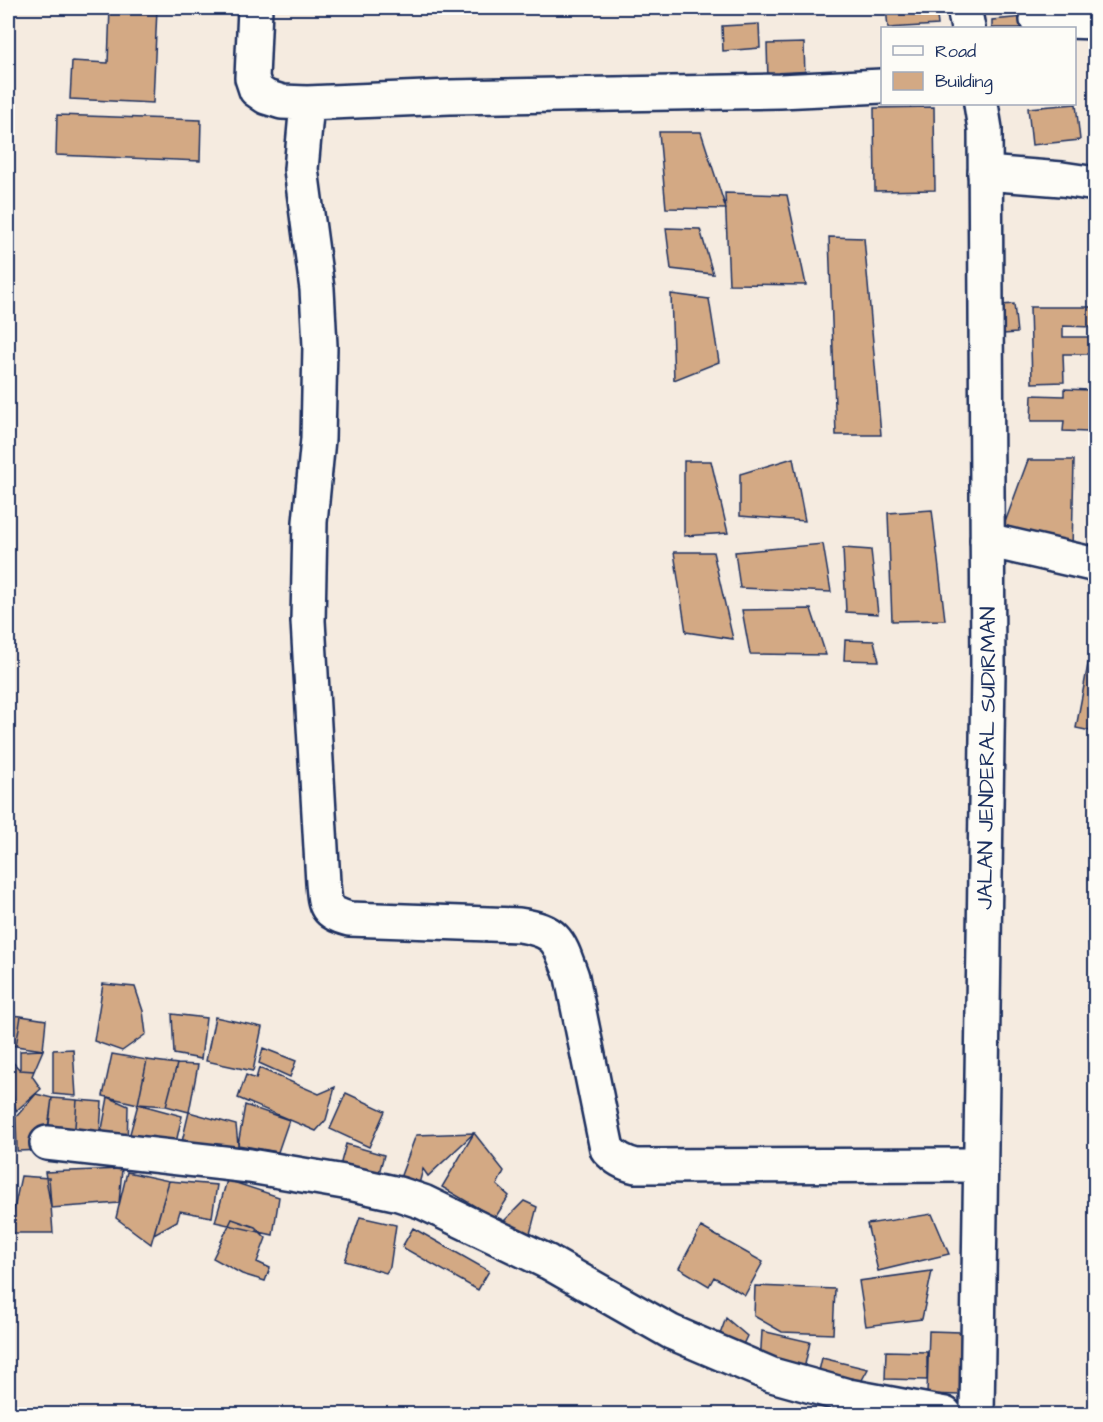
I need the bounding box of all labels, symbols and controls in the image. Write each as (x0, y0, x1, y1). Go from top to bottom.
legend (881, 27, 1076, 105)
text: Road (935, 39, 976, 64)
text: Building (935, 69, 993, 95)
street label: JALAN JENDERAL SUDIRMAN (969, 606, 1004, 910)

